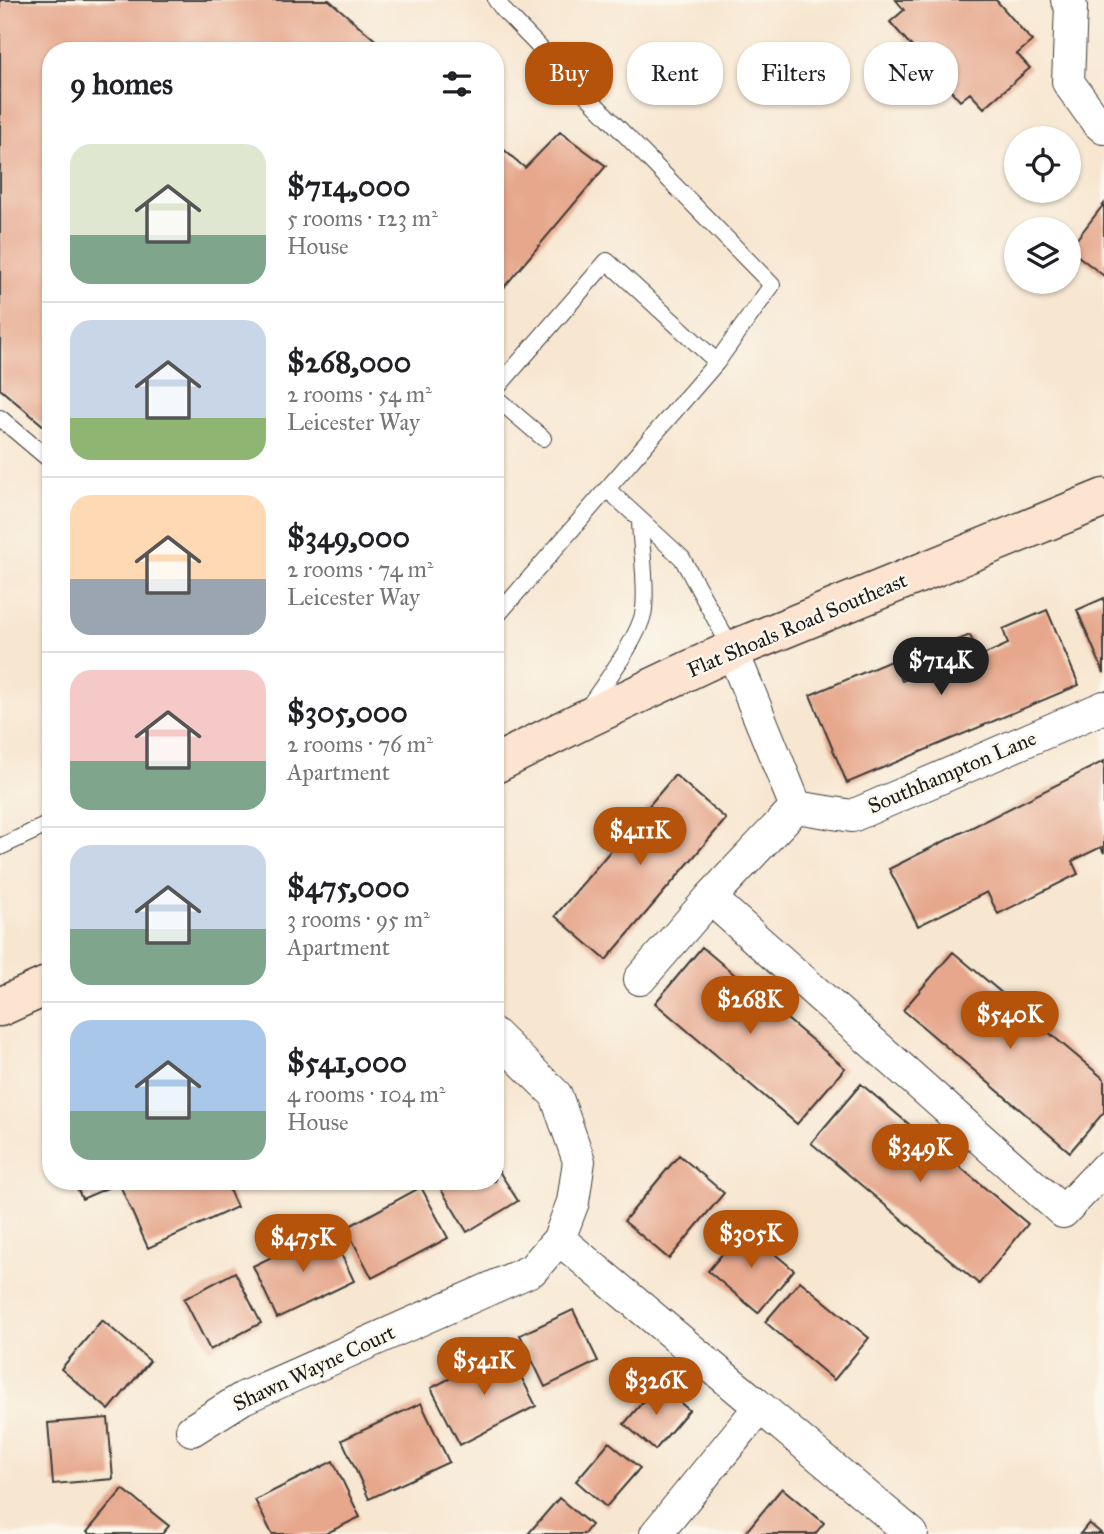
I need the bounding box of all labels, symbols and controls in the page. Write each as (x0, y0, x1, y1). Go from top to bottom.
chip: Buy (525, 42, 613, 105)
chip: Rent (627, 42, 723, 105)
chip: Filters (737, 42, 850, 105)
chip: New (864, 42, 958, 105)
icon: filters (438, 65, 476, 103)
text: 9 homes (70, 66, 173, 102)
map controls (1004, 126, 1081, 294)
button: locate (1004, 126, 1081, 203)
text: $714,000 (287, 168, 410, 204)
icon: home (126, 172, 210, 256)
text: 5 rooms · 123 m² (287, 204, 438, 232)
button: layers (1004, 217, 1081, 294)
text: House (287, 232, 349, 260)
text: $268,000 (287, 344, 411, 380)
icon: home (126, 348, 210, 432)
text: 2 rooms · 54 m² (287, 380, 432, 408)
text: Leicester Way (287, 408, 420, 436)
text: $349,000 (287, 519, 410, 555)
icon: home (126, 523, 210, 607)
text: 2 rooms · 74 m² (287, 555, 433, 583)
street label: Flat Shoals Road Southeast (683, 567, 911, 683)
text: Leicester Way (287, 583, 420, 611)
pin: $714K (892, 638, 990, 697)
text: $714K (909, 646, 973, 674)
text: $305,000 (287, 694, 408, 730)
icon: home (126, 698, 210, 782)
street label: Southhampton Lane (864, 725, 1040, 819)
text: 2 rooms · 76 m² (287, 730, 433, 758)
text: Apartment (287, 758, 390, 786)
pin: $411K (591, 808, 689, 867)
text: $411K (609, 816, 671, 844)
text: $475,000 (287, 869, 410, 905)
icon: home (126, 873, 210, 957)
text: 3 rooms · 95 m² (287, 905, 430, 933)
text: Apartment (287, 933, 390, 961)
pin: $268K (701, 976, 799, 1036)
text: $268K (717, 985, 783, 1013)
pin: $540K (961, 992, 1059, 1051)
text: $540K (977, 1000, 1043, 1028)
text: $541,000 (287, 1044, 407, 1080)
icon: home (126, 1048, 210, 1132)
text: 4 rooms · 104 m² (287, 1080, 446, 1108)
text: House (287, 1108, 349, 1136)
pin: $349K (871, 1124, 969, 1184)
text: $349K (888, 1133, 952, 1161)
pin: $305K (702, 1210, 800, 1270)
pin: $475K (254, 1214, 352, 1274)
text: $305K (719, 1219, 783, 1247)
text: $475K (271, 1223, 335, 1251)
street label: Shawn Wayne Court (229, 1319, 400, 1417)
pin: $541K (435, 1338, 533, 1397)
text: $541K (453, 1346, 515, 1374)
pin: $326K (607, 1358, 705, 1417)
text: $326K (625, 1366, 687, 1394)

